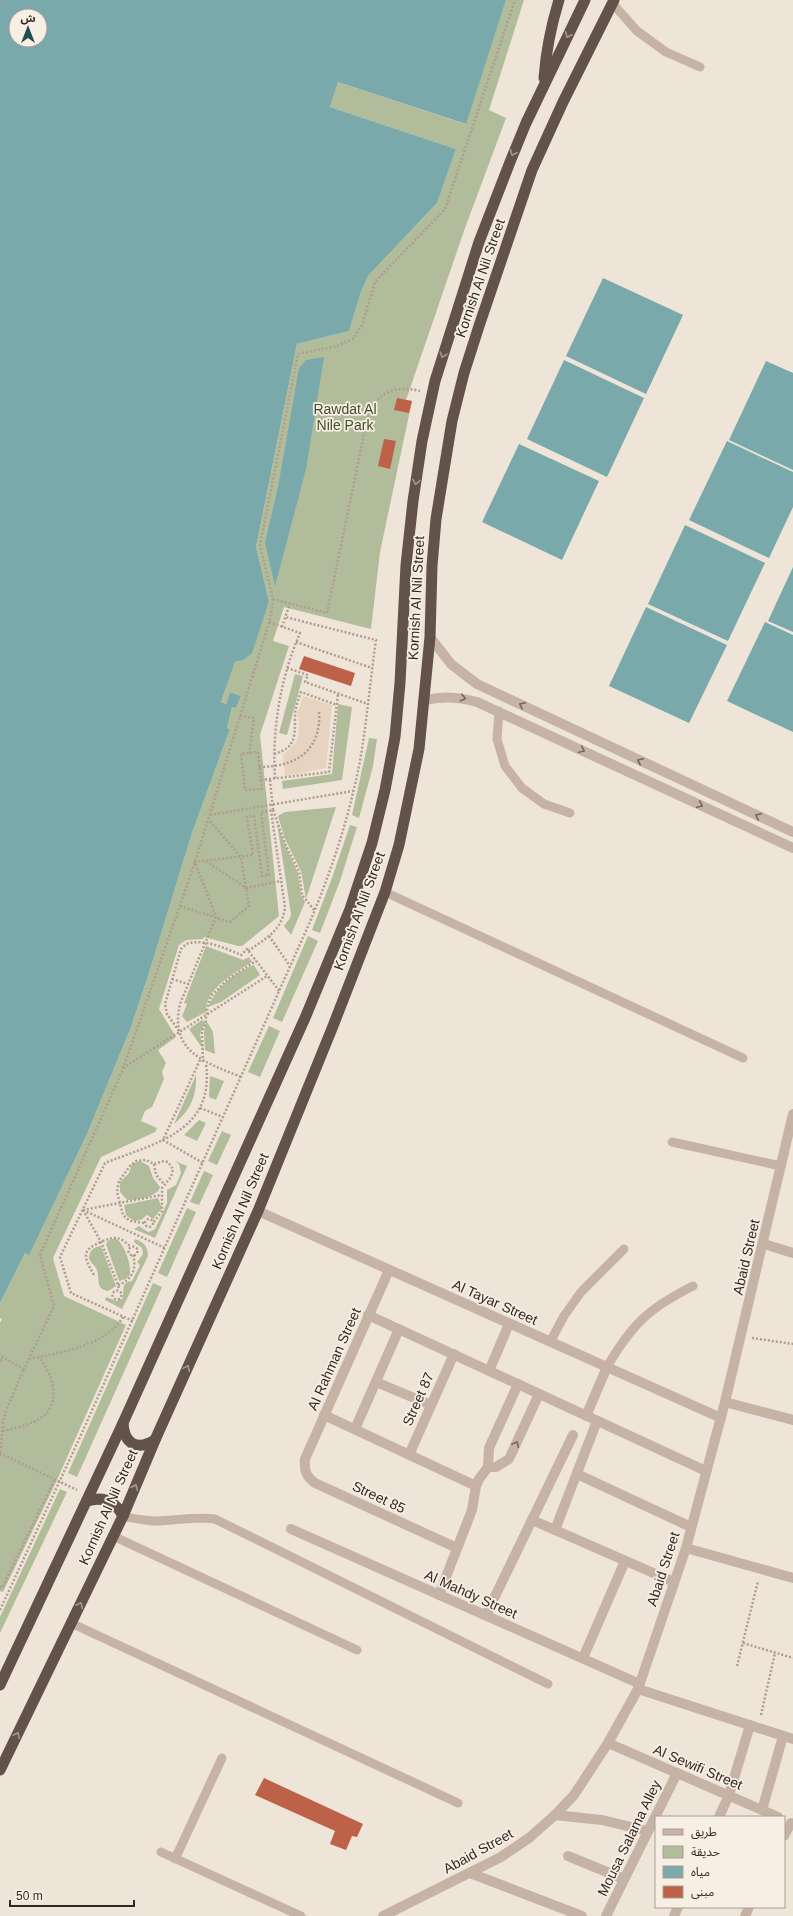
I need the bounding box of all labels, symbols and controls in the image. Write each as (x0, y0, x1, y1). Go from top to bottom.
north arrow (8, 8, 48, 48)
text: ش (20, 12, 36, 25)
one-way arrow (565, 31, 573, 38)
one-way arrow (510, 149, 518, 156)
street label: Kornish Al Nil Street (452, 216, 508, 339)
one-way arrow (440, 351, 448, 358)
park label: Rawdat Al Nile Park (313, 401, 377, 433)
one-way arrow (412, 479, 421, 485)
street label: Kornish Al Nil Street (405, 535, 427, 661)
one-way arrow (460, 694, 467, 702)
one-way arrow (519, 702, 527, 710)
one-way arrow (578, 745, 586, 753)
one-way arrow (637, 758, 644, 766)
one-way arrow (696, 800, 704, 808)
one-way arrow (754, 813, 762, 821)
street label: Kornish Al Nil Street (330, 850, 388, 972)
street label: Kornish Al Nil Street (208, 1150, 272, 1271)
street label: Abaid Street (730, 1218, 762, 1296)
street label: Al Tayar Street (450, 1276, 540, 1328)
street label: Al Rahman Street (304, 1305, 364, 1413)
one-way arrow (182, 1365, 190, 1373)
street label: Street 87 (399, 1370, 437, 1428)
one-way arrow (511, 1441, 519, 1449)
street label: Kornish Al Nil Street (75, 1447, 141, 1567)
street label: Street 85 (350, 1478, 408, 1516)
one-way arrow (130, 1484, 138, 1492)
street label: Abaid Street (643, 1530, 683, 1608)
street label: Al Mahdy Street (422, 1566, 520, 1622)
one-way arrow (75, 1602, 83, 1609)
one-way arrow (12, 1731, 20, 1739)
street label: Al Sewifi Street (651, 1741, 745, 1793)
street label: Mousa Salama Alley (594, 1777, 664, 1899)
legend (655, 1816, 785, 1908)
street label: Abaid Street (440, 1825, 516, 1877)
text: طريق (691, 1825, 717, 1840)
text: حديقة (691, 1845, 720, 1859)
text: مياه (691, 1865, 710, 1879)
scale bar (10, 1882, 134, 1908)
text: مبنى (691, 1885, 714, 1899)
text: 50 m (16, 1889, 43, 1903)

